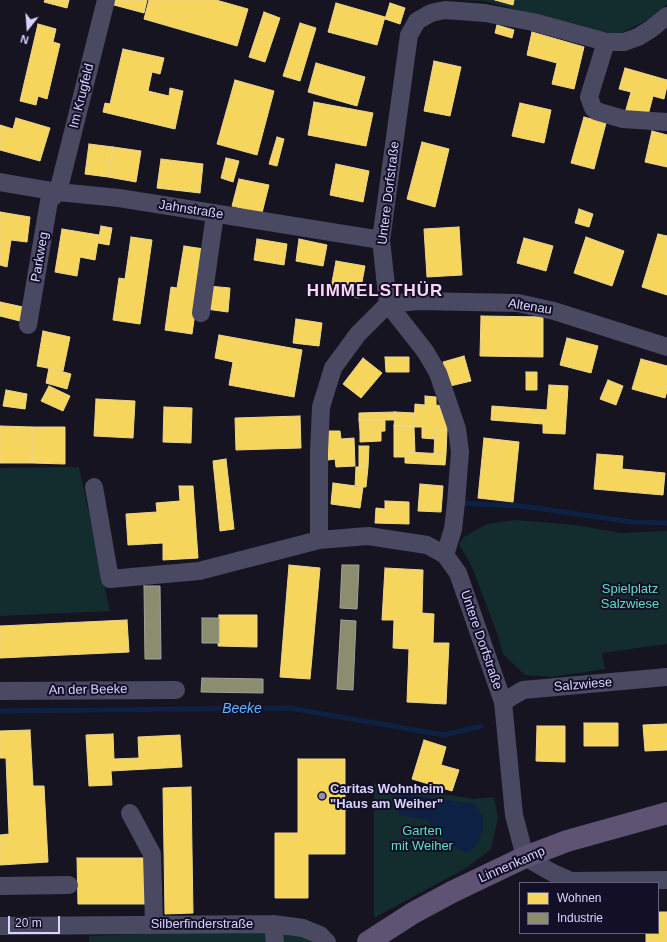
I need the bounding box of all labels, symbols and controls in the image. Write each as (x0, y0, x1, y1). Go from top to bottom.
north arrow (8, 8, 48, 48)
text: N (19, 33, 30, 46)
street label: Im Krugfeld (66, 62, 98, 130)
street label: Untere Dorfstraße (375, 140, 403, 246)
street label: Jahnstraße (158, 197, 224, 223)
street label: Parkweg (28, 231, 52, 283)
district label: HIMMELSTHÜR (307, 281, 443, 301)
street label: Altenau (507, 296, 553, 318)
park label: Spielplatz Salzwiese (601, 581, 659, 612)
street label: Untere Dorfstraße (457, 588, 505, 692)
street label: Salzwiese (553, 675, 613, 695)
street label: An der Beeke (48, 682, 128, 698)
water label: Beeke (222, 701, 262, 717)
place label: Caritas Wohnheim "Haus am Weiher" (330, 781, 444, 812)
marker: Caritas Wohnheim "Haus am Weiher" (317, 791, 327, 801)
park label: Garten mit Weiher (391, 823, 453, 854)
street label: Linnenkamp (476, 843, 548, 887)
legend (519, 882, 659, 934)
text: Wohnen (557, 891, 601, 905)
scale bar (10, 908, 62, 934)
text: Industrie (557, 911, 603, 925)
text: 20 m (15, 916, 42, 930)
street label: Silberfinderstraße (151, 916, 253, 932)

